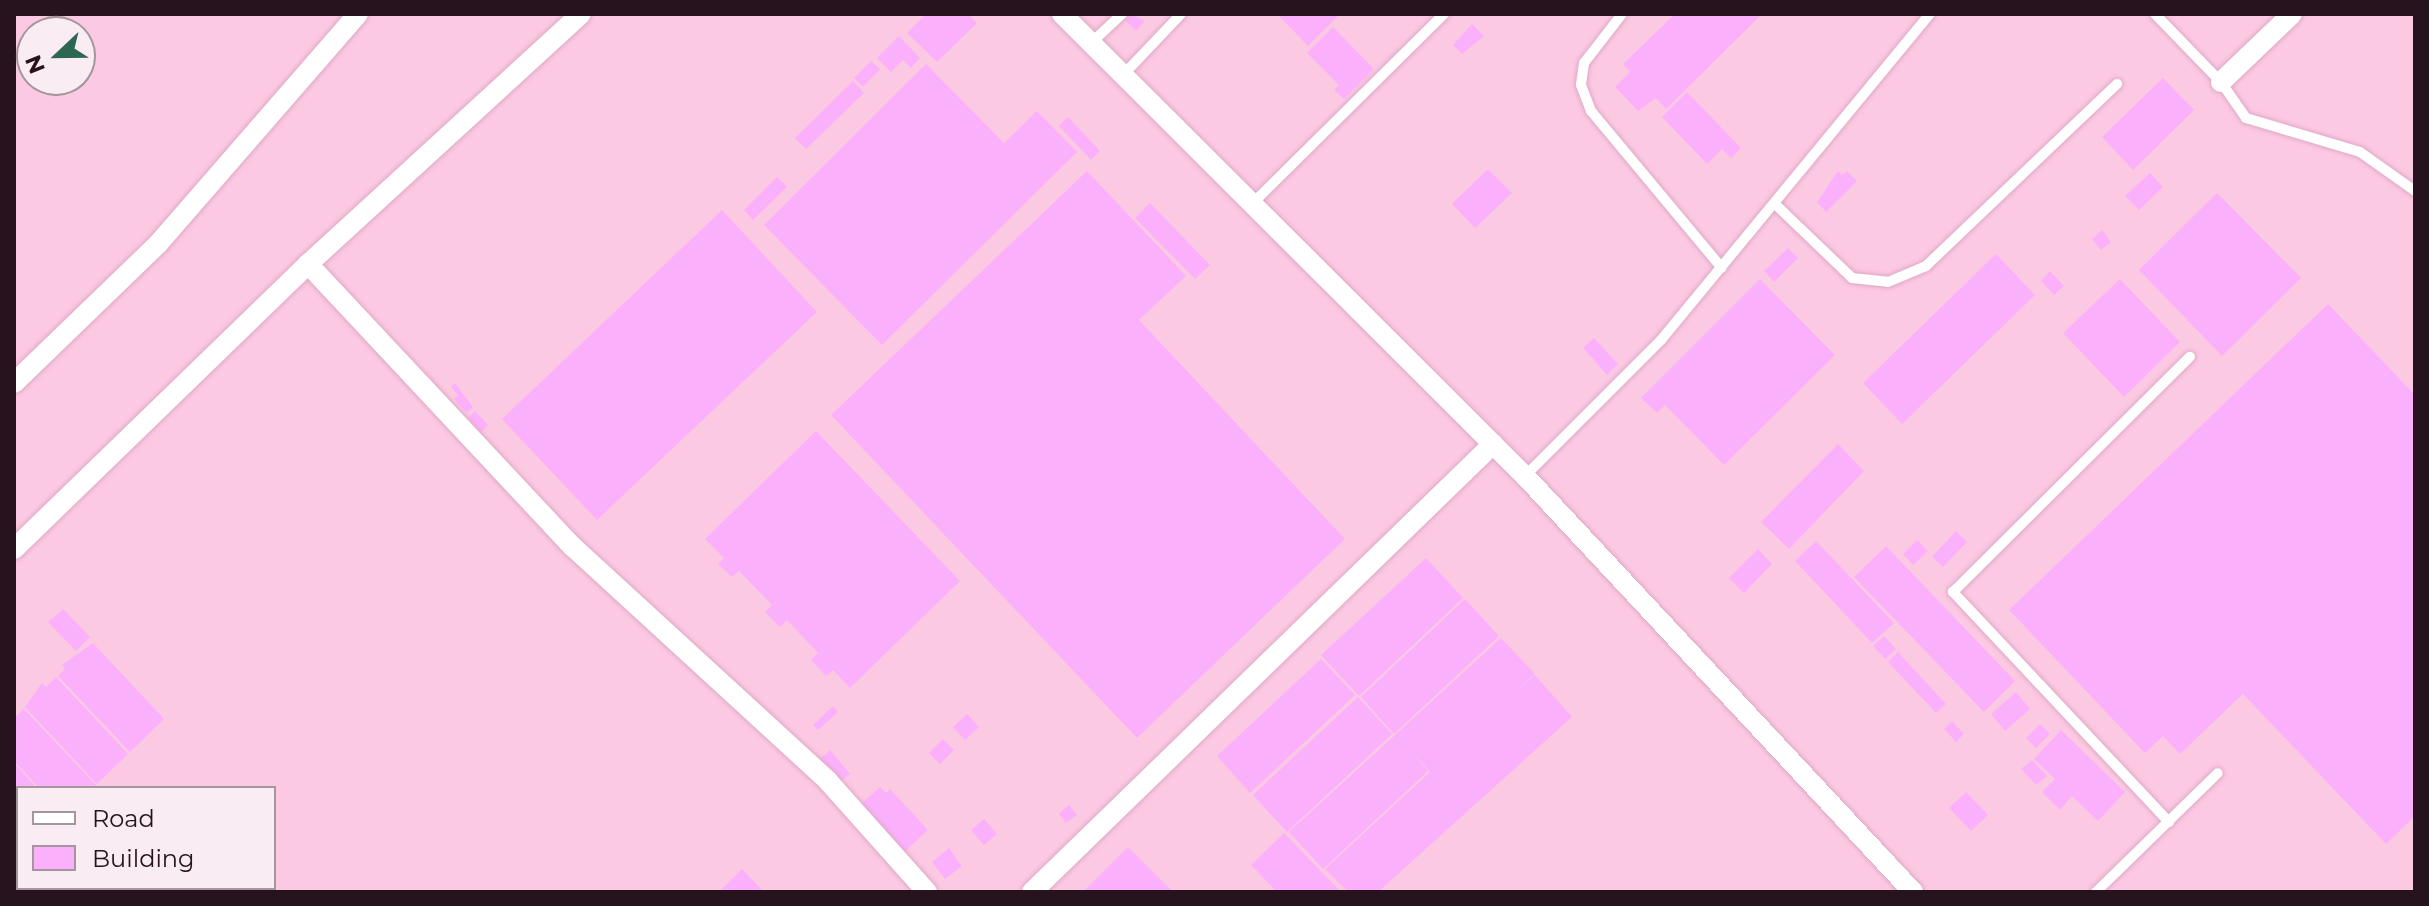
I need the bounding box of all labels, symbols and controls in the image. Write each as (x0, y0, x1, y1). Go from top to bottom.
north arrow (16, 16, 96, 96)
text: N (19, 51, 51, 78)
legend (16, 786, 276, 890)
text: Road (92, 804, 155, 833)
text: Building (92, 844, 195, 873)

